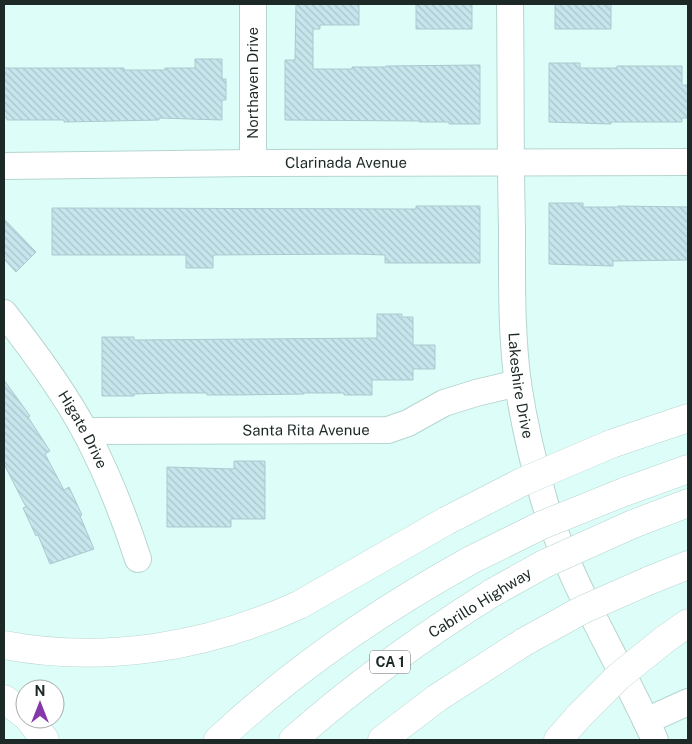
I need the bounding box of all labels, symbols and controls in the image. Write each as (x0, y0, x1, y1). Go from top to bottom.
street label: Northaven Drive (244, 27, 261, 139)
street label: Clarinada Avenue (285, 154, 407, 171)
street label: Lakeshire Drive (505, 332, 537, 440)
street label: Higate Drive (55, 387, 111, 471)
street label: Santa Rita Avenue (242, 421, 370, 438)
street label: Cabrillo Highway (425, 564, 534, 641)
road number: CA 1 (370, 650, 410, 674)
north arrow (15, 679, 65, 729)
text: N (35, 683, 45, 699)

